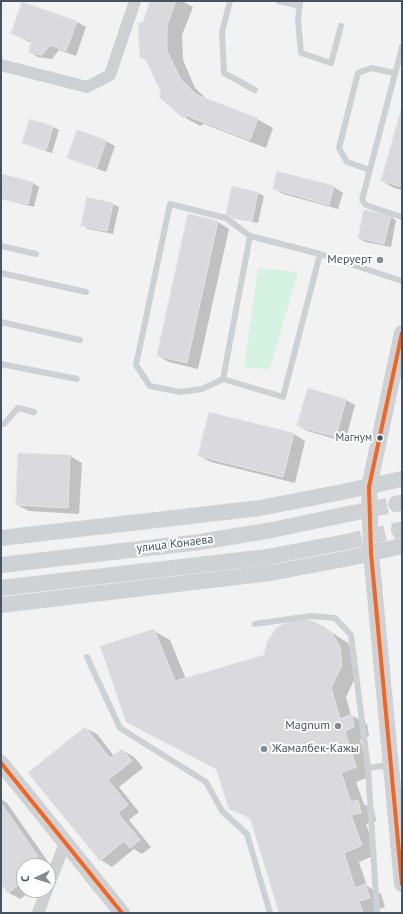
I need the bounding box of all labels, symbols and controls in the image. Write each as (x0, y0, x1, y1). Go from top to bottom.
place label: Меруерт (327, 253, 372, 267)
marker: Меруерт (375, 255, 385, 265)
place label: Магнум (336, 431, 372, 445)
marker: Магнум (375, 433, 385, 443)
street label: улица Конаева (136, 532, 214, 556)
place label: Magnum (285, 719, 330, 733)
marker: Magnum (333, 721, 343, 731)
place label: Жамалбек-Кажы (272, 742, 359, 756)
marker: Жамалбек-Кажы (259, 744, 269, 754)
north arrow (16, 858, 56, 898)
text: С (18, 875, 32, 882)

